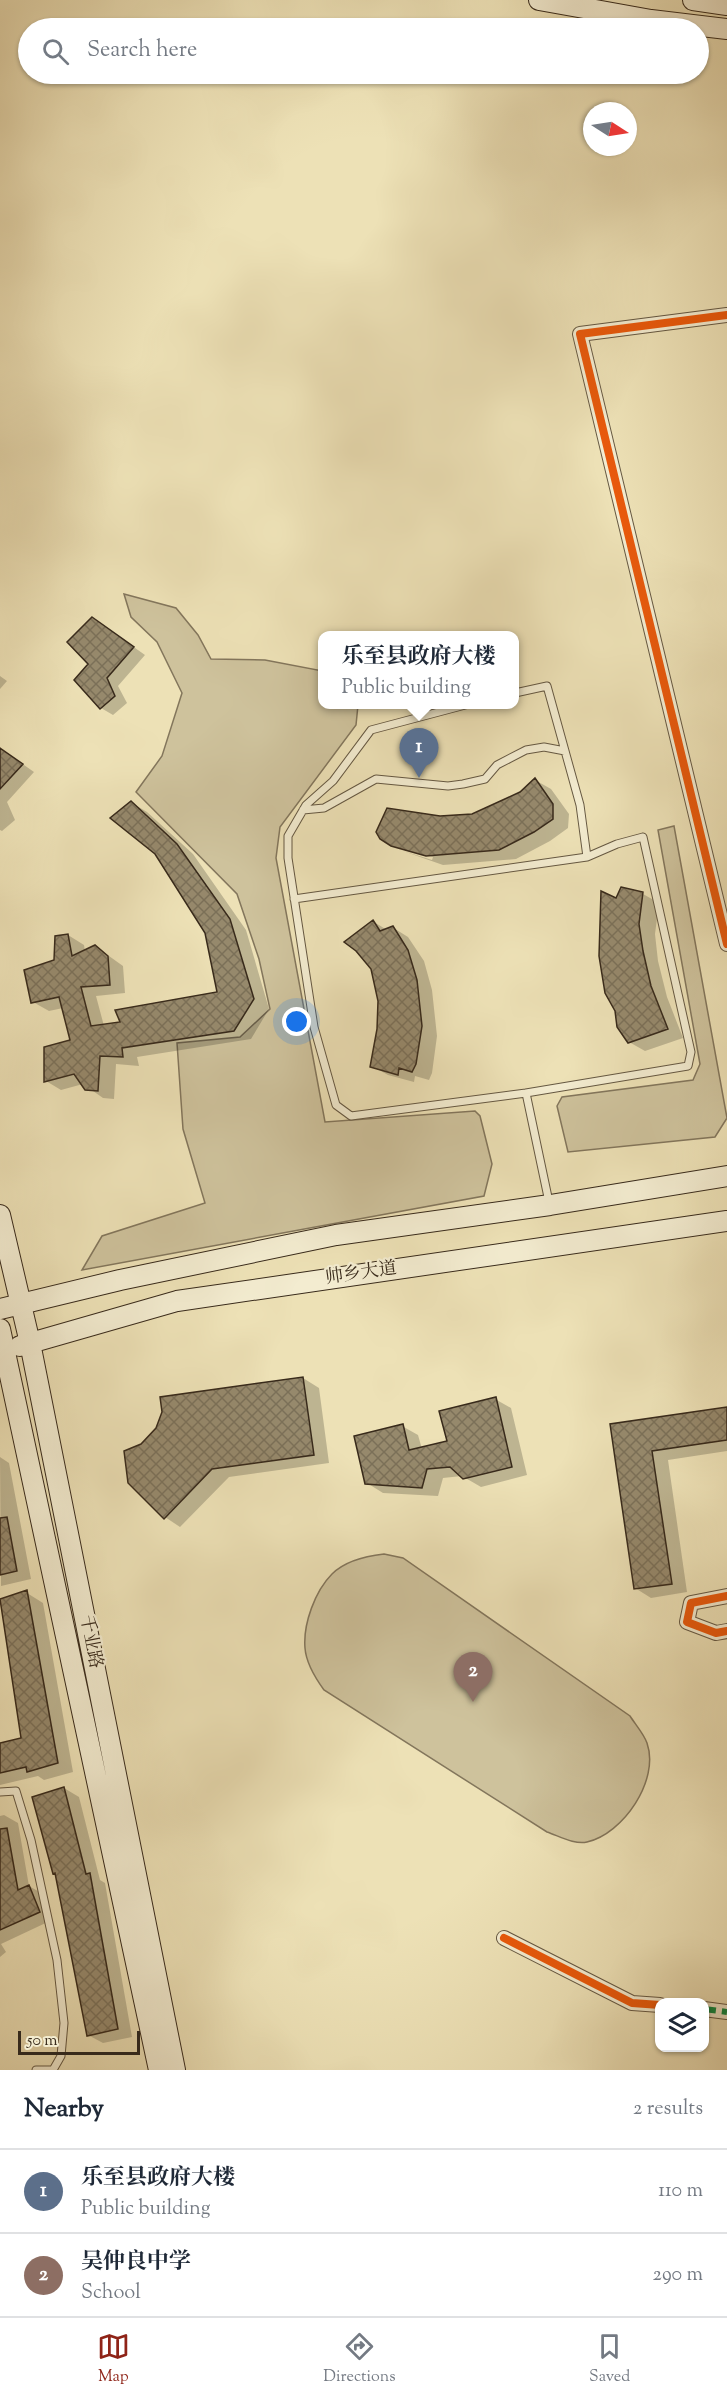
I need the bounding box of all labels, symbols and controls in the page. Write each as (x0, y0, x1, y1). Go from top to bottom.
search box (18, 18, 709, 84)
icon: search (39, 35, 72, 68)
text: Search here (87, 35, 197, 67)
north arrow (583, 102, 637, 156)
popup (318, 631, 519, 709)
text: 乐至县政府大楼 (341, 642, 496, 674)
text: Public building (341, 674, 471, 703)
pin: 1 (400, 728, 438, 778)
your location (282, 1007, 311, 1036)
street label: 帅乡大道 (324, 1256, 398, 1292)
street label: 千业路 (72, 1613, 108, 1671)
pin: 2 (454, 1652, 492, 1702)
map controls (655, 1998, 709, 2052)
button: layers (655, 1998, 709, 2052)
scale bar (18, 2028, 140, 2056)
text: 50 m (27, 2030, 58, 2053)
text: Nearby (24, 2091, 104, 2128)
text: 2 results (633, 2095, 703, 2124)
text: 乐至县政府大楼 (81, 2163, 235, 2195)
text: 1 (40, 2177, 47, 2206)
text: 110 m (658, 2177, 703, 2206)
text: Public building (81, 2195, 211, 2224)
text: 吴仲良中学 (81, 2247, 191, 2279)
text: 2 (39, 2261, 48, 2290)
text: 290 m (653, 2261, 703, 2290)
text: School (81, 2279, 141, 2308)
tab: Map (97, 2330, 130, 2389)
tab: Directions (323, 2330, 396, 2389)
tab: Saved (589, 2330, 630, 2389)

